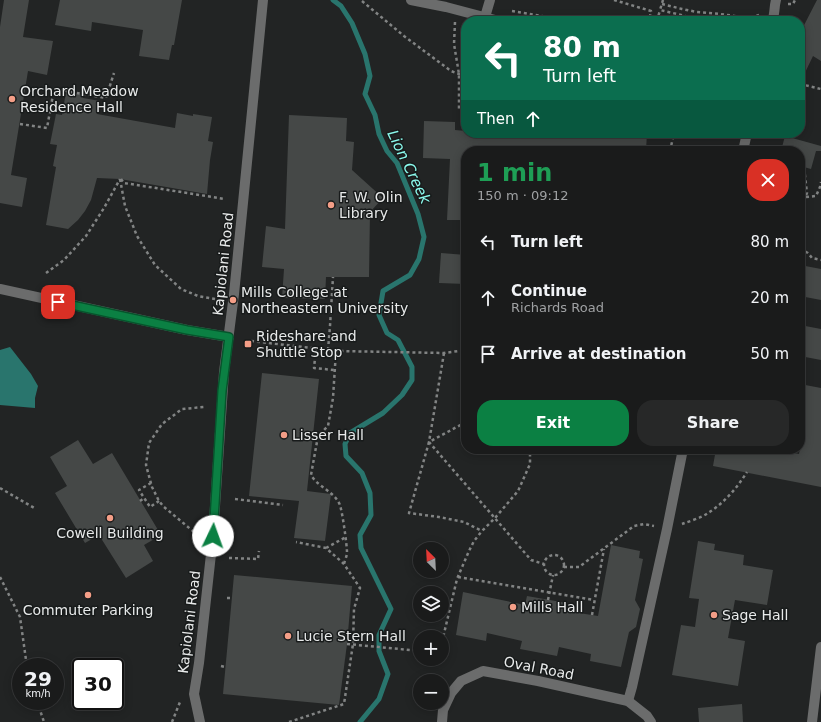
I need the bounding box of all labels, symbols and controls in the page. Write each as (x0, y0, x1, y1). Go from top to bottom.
text: 80 m (543, 31, 621, 64)
icon: left (477, 32, 529, 84)
text: Turn left (543, 65, 616, 86)
place label: Orchard Meadow Residence Hall (20, 83, 139, 115)
marker: Orchard Meadow Residence Hall (7, 94, 17, 104)
icon: ahead (522, 108, 544, 130)
text: Then (477, 110, 514, 128)
water label: Lion Creek (383, 127, 435, 208)
text: 1 min (477, 159, 552, 187)
button: close (747, 159, 789, 201)
text: 150 m · 09:12 (477, 188, 568, 203)
place label: F. W. Olin Library (339, 189, 403, 221)
marker: F. W. Olin Library (326, 200, 336, 210)
street label: Kapiolani Road (210, 212, 236, 316)
icon: left (477, 231, 499, 253)
text: Turn left (511, 233, 583, 251)
text: 80 m (751, 233, 789, 251)
text: Continue (511, 282, 587, 300)
place label: Mills College at Northeastern University (241, 284, 408, 316)
pin (41, 285, 75, 319)
icon: ahead (477, 287, 499, 309)
text: 20 m (751, 289, 789, 307)
icon: arrive (47, 291, 69, 313)
marker: Mills College at Northeastern University (228, 295, 238, 305)
text: Richards Road (511, 300, 604, 315)
place label: Rideshare and Shuttle Stop (256, 328, 357, 360)
marker: Rideshare and Shuttle Stop (243, 339, 253, 349)
icon: arrive (477, 343, 499, 365)
text: Arrive at destination (511, 345, 686, 363)
text: 50 m (751, 345, 789, 363)
button: Exit (477, 400, 629, 446)
button: Share (637, 400, 789, 446)
place label: Lisser Hall (292, 427, 364, 443)
marker: Lisser Hall (279, 430, 289, 440)
marker: Cowell Building (105, 513, 115, 523)
position arrow (192, 515, 234, 557)
place label: Cowell Building (56, 525, 164, 541)
north arrow (413, 542, 449, 578)
map controls (413, 542, 449, 710)
street label: Kapiolani Road (175, 570, 203, 674)
button: layers (413, 586, 449, 622)
marker: Commuter Parking (83, 590, 93, 600)
place label: Mills Hall (521, 599, 583, 615)
place label: Commuter Parking (23, 602, 153, 618)
marker: Mills Hall (508, 602, 518, 612)
place label: Sage Hall (722, 607, 788, 623)
marker: Sage Hall (709, 610, 719, 620)
place label: Lucie Stern Hall (296, 628, 406, 644)
button: + (413, 630, 449, 666)
marker: Lucie Stern Hall (283, 631, 293, 641)
street label: Oval Road (502, 653, 576, 683)
speed limit sign: 30 (72, 658, 124, 710)
text: 29 (24, 667, 52, 691)
button: − (413, 674, 449, 710)
text: km/h (25, 688, 51, 699)

